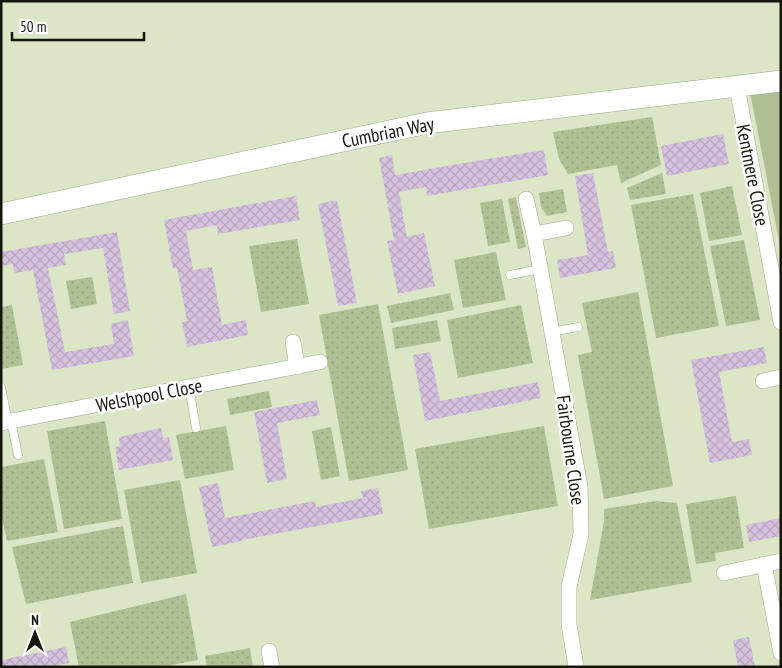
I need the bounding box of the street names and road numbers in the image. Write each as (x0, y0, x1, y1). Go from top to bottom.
street label: Cumbrian Way (340, 111, 437, 153)
street label: Kentmere Close (731, 122, 775, 228)
street label: Welshpool Close (94, 373, 204, 417)
street label: Fairbourne Close (551, 394, 591, 507)

